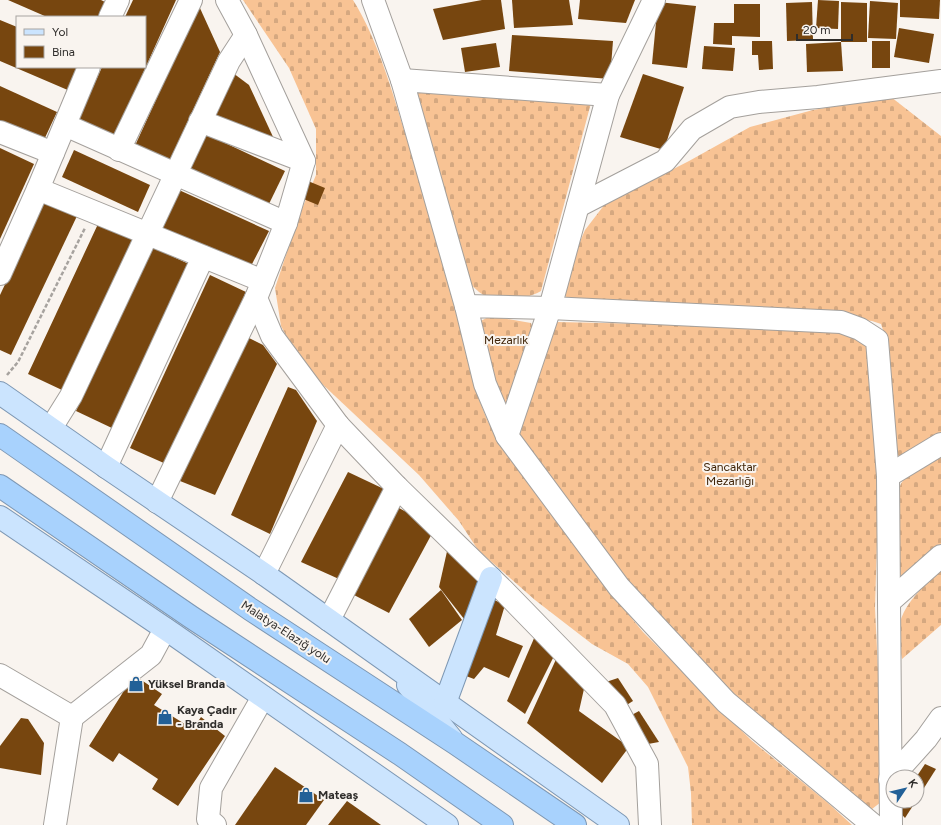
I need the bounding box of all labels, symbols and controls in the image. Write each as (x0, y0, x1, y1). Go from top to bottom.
legend (16, 16, 146, 68)
scale bar (797, 16, 852, 42)
text: 20 m (803, 23, 831, 37)
text: Yol (52, 25, 68, 39)
text: Bina (52, 45, 75, 59)
park label: Mezarlık (484, 333, 528, 347)
park label: Sancaktar Mezarlığı (703, 460, 757, 488)
street label: Malatya-Elazığ yolu (239, 598, 333, 666)
shop icon: Yüksel Branda (127, 675, 145, 693)
place label: Yüksel Branda (148, 677, 225, 691)
place label: Kaya Çadır - Branda (177, 703, 237, 731)
shop icon: Kaya Çadır - Branda (156, 708, 174, 726)
north arrow (885, 769, 925, 809)
text: K (905, 777, 921, 791)
shop icon: Mateaş (297, 786, 315, 804)
place label: Mateaş (318, 788, 358, 802)

